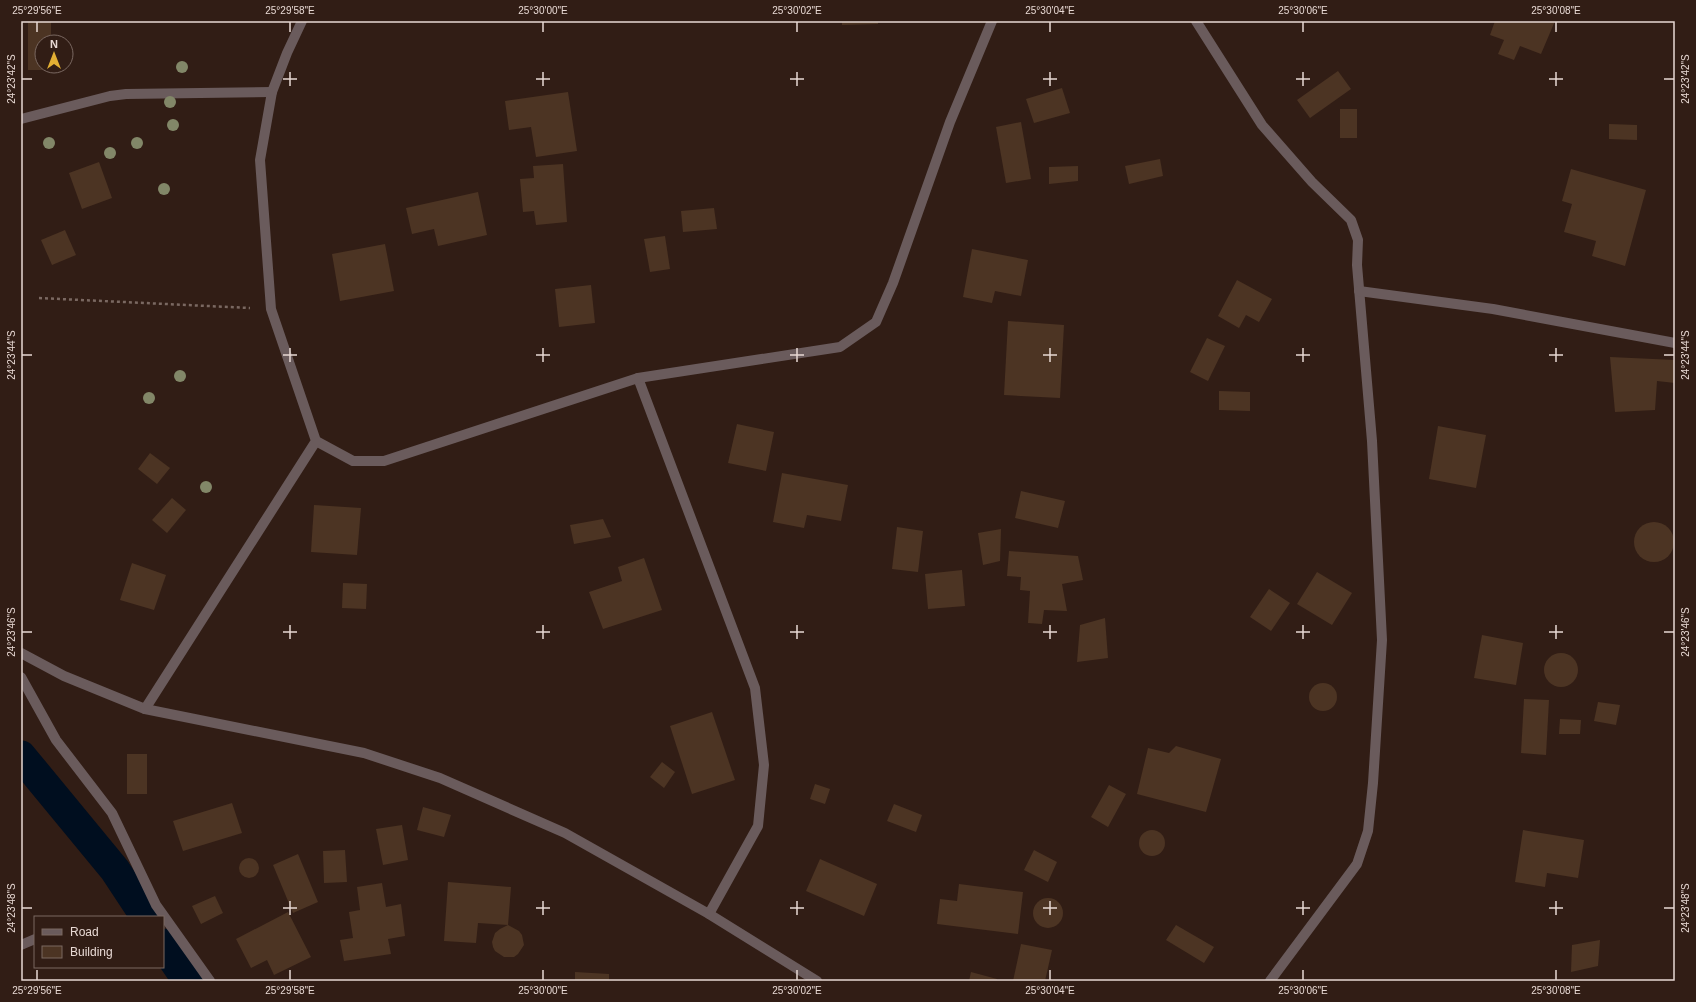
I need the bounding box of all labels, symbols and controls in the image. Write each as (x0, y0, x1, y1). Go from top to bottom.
text: 25°29'56"E (12, 5, 62, 16)
text: 25°29'58"E (265, 5, 315, 16)
text: 25°30'00"E (518, 5, 568, 16)
text: 25°30'02"E (772, 5, 822, 16)
text: 25°30'04"E (1025, 5, 1075, 16)
text: 25°30'06"E (1278, 5, 1328, 16)
text: 25°30'08"E (1531, 5, 1581, 16)
north arrow (34, 34, 74, 74)
text: N (50, 38, 58, 50)
text: 24°23'42"S (6, 54, 17, 104)
text: 24°23'42"S (1680, 54, 1691, 104)
text: 24°23'44"S (6, 330, 17, 380)
text: 24°23'44"S (1680, 330, 1691, 380)
text: 24°23'46"S (6, 607, 17, 657)
text: 24°23'46"S (1680, 607, 1691, 657)
text: 24°23'48"S (6, 883, 17, 933)
text: 24°23'48"S (1680, 883, 1691, 933)
legend (34, 916, 164, 968)
text: Road (70, 925, 99, 939)
text: Building (70, 945, 113, 959)
text: 25°29'56"E (12, 985, 62, 996)
text: 25°29'58"E (265, 985, 315, 996)
text: 25°30'00"E (518, 985, 568, 996)
text: 25°30'02"E (772, 985, 822, 996)
text: 25°30'04"E (1025, 985, 1075, 996)
text: 25°30'06"E (1278, 985, 1328, 996)
text: 25°30'08"E (1531, 985, 1581, 996)

